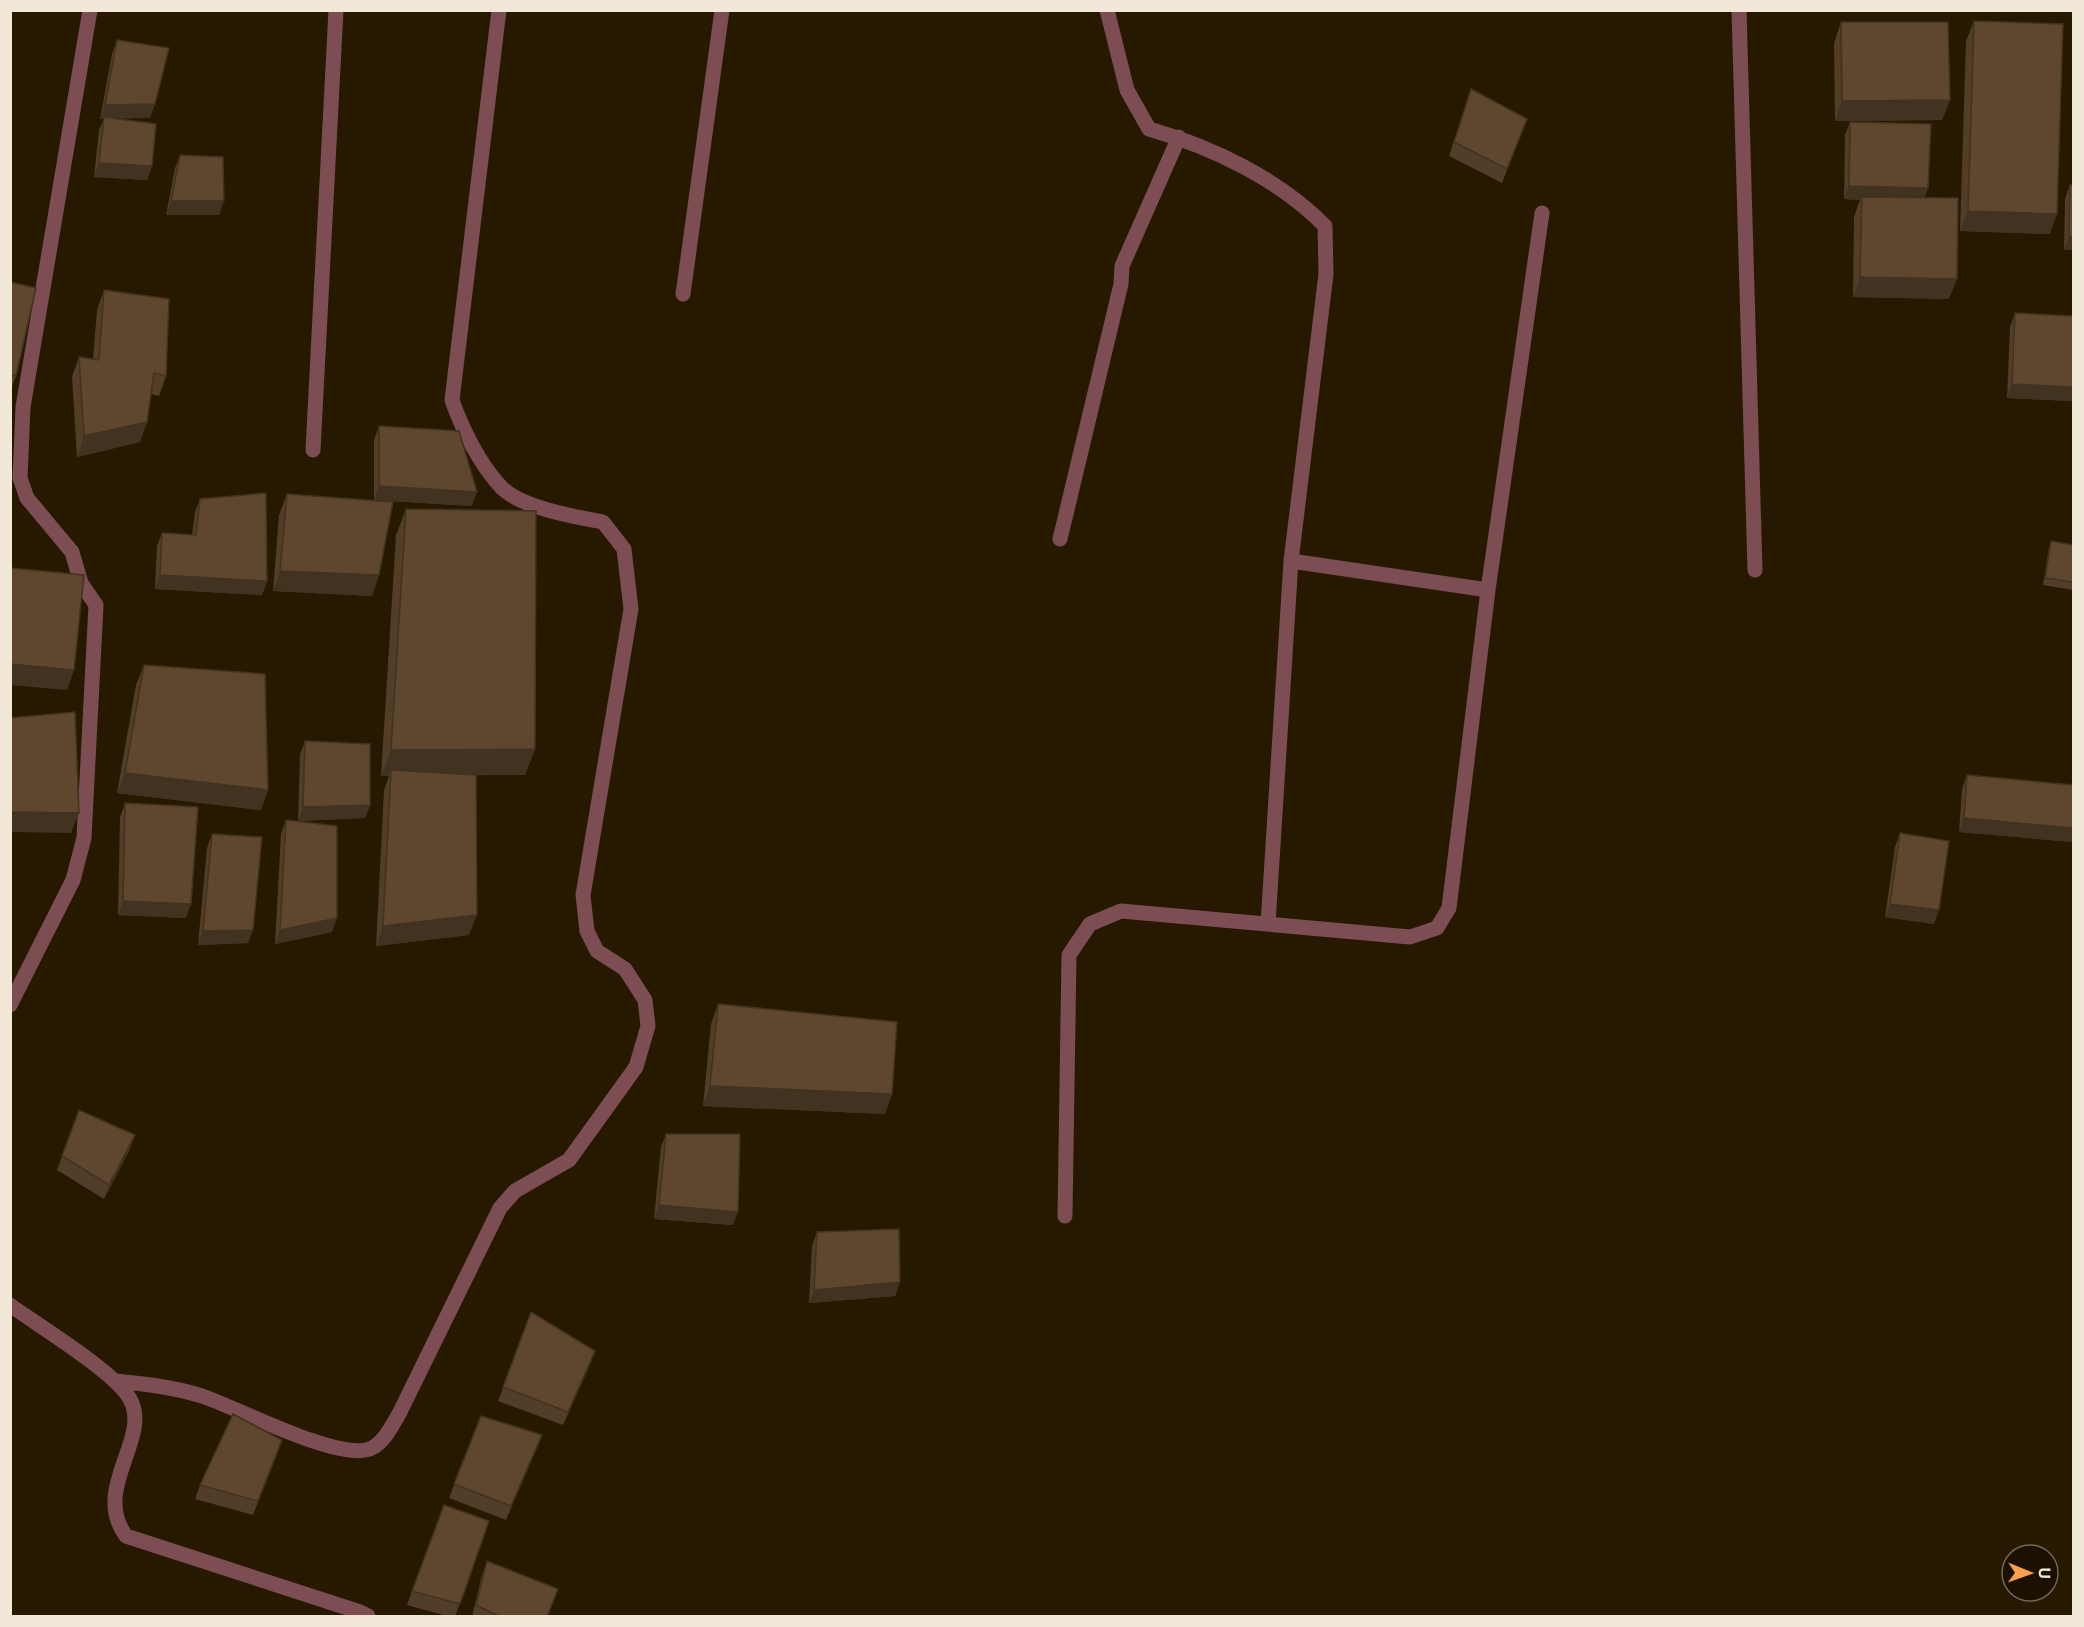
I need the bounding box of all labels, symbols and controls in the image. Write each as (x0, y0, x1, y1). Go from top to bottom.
north arrow (2000, 1543, 2060, 1603)
text: U (2034, 1567, 2056, 1579)

